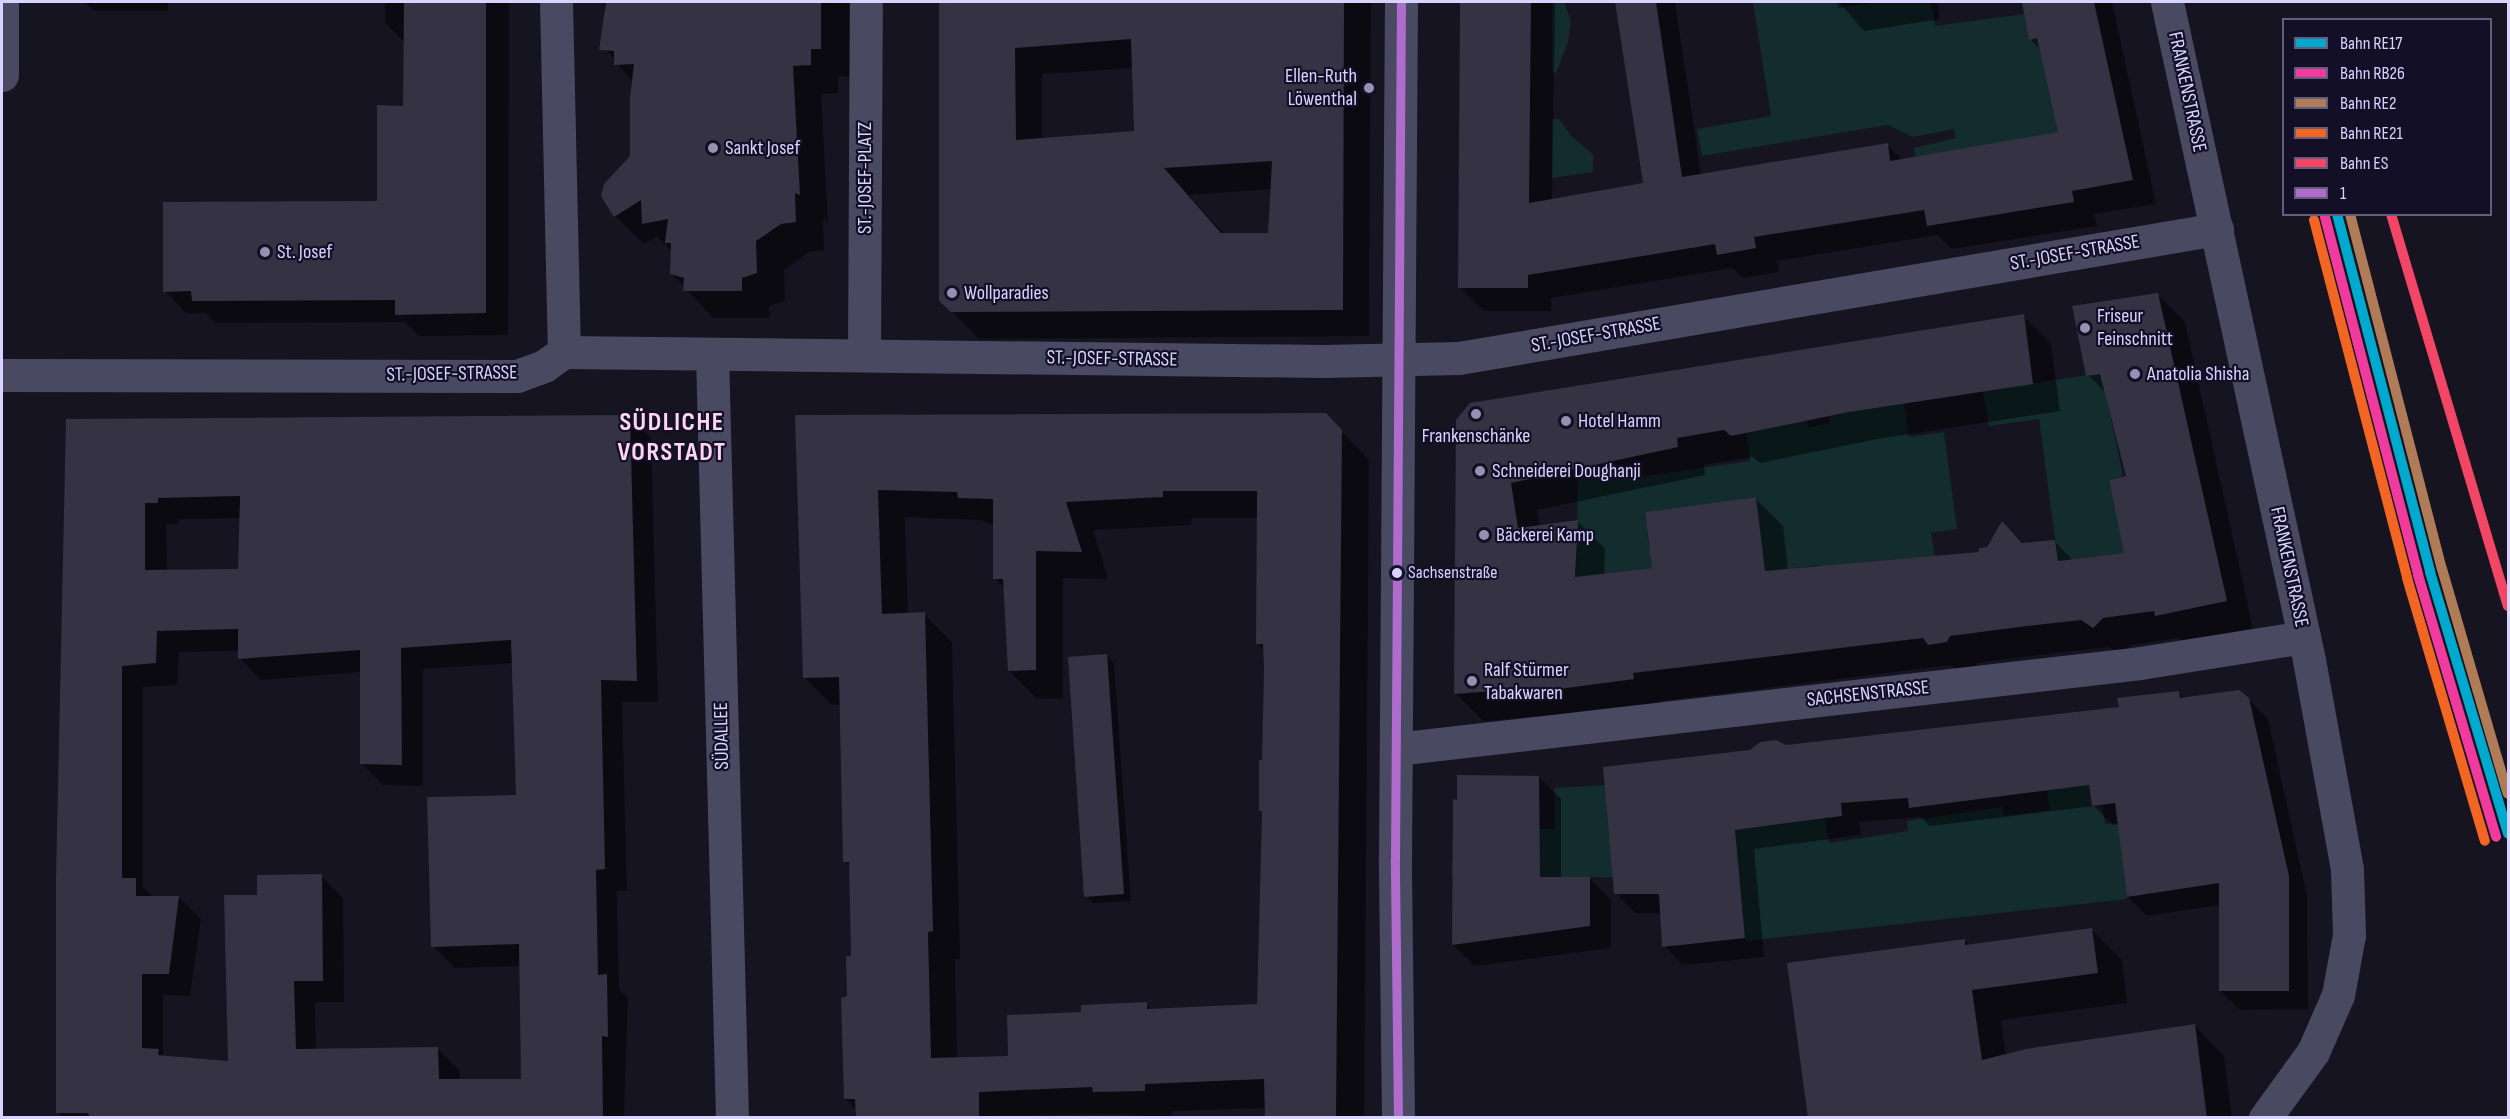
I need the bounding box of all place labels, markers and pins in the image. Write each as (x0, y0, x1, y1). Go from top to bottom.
place label: Ellen-Ruth Löwenthal (1285, 64, 1357, 111)
marker: Ellen-Ruth Löwenthal (1362, 81, 1376, 95)
place label: Sankt Josef (725, 136, 800, 160)
marker: Sankt Josef (706, 141, 720, 155)
place label: St. Josef (277, 240, 332, 264)
marker: St. Josef (258, 245, 272, 259)
place label: Wollparadies (964, 281, 1049, 305)
marker: Wollparadies (945, 286, 959, 300)
place label: Friseur Feinschnitt (2097, 304, 2173, 351)
marker: Friseur Feinschnitt (2078, 321, 2092, 335)
place label: Anatolia Shisha (2147, 362, 2249, 386)
marker: Anatolia Shisha (2128, 367, 2142, 381)
marker: Frankenschänke (1469, 407, 1483, 421)
place label: Hotel Hamm (1578, 409, 1661, 433)
marker: Hotel Hamm (1559, 414, 1573, 428)
place label: Frankenschänke (1422, 424, 1530, 448)
place label: Schneiderei Doughanji (1492, 459, 1641, 483)
marker: Schneiderei Doughanji (1473, 464, 1487, 478)
place label: Bäckerei Kamp (1496, 523, 1594, 547)
marker: Bäckerei Kamp (1477, 528, 1491, 542)
place label: Sachsenstraße (1408, 562, 1497, 584)
marker: Sachsenstraße (1391, 567, 1403, 579)
place label: Ralf Stürmer Tabakwaren (1484, 658, 1569, 705)
marker: Ralf Stürmer Tabakwaren (1465, 674, 1479, 688)

